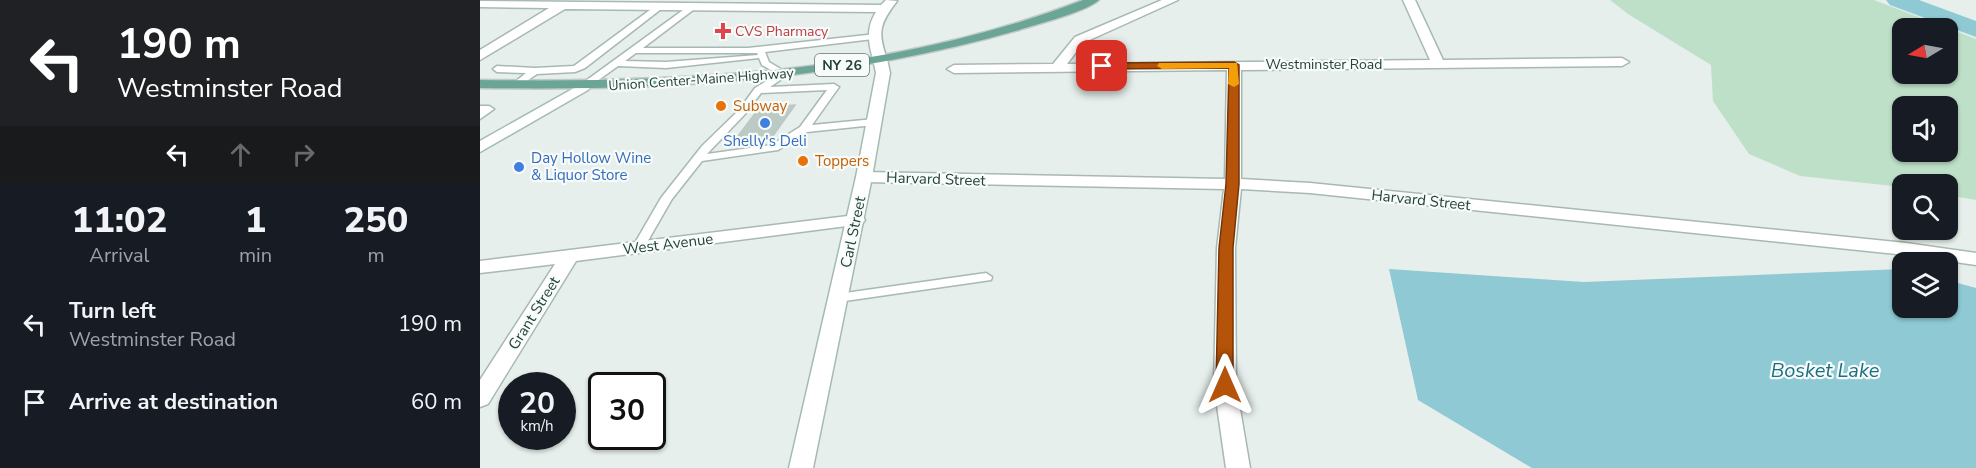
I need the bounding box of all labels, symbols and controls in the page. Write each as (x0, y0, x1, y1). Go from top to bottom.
text: 190 m (117, 16, 241, 73)
north arrow (1892, 18, 1958, 84)
map controls (1892, 18, 1958, 318)
place label: CVS Pharmacy (735, 22, 829, 41)
icon: left (18, 24, 96, 102)
marker: CVS Pharmacy (716, 24, 730, 38)
pin (1076, 40, 1127, 91)
icon: arrive (1085, 49, 1118, 82)
road number: NY 26 (815, 54, 869, 76)
street label: Westminster Road (1266, 55, 1382, 74)
street label: Union Center-Maine Highway (608, 63, 795, 95)
text: Westminster Road (117, 70, 342, 107)
place label: Subway (733, 96, 788, 116)
button: sound (1892, 96, 1958, 162)
marker: Subway (714, 99, 728, 113)
marker: Shelly's Deli (758, 116, 772, 130)
place label: Shelly's Deli (723, 131, 807, 151)
icon: left (161, 138, 194, 171)
icon: ahead (224, 138, 257, 171)
icon: right (287, 138, 320, 171)
place label: Day Hollow Wine & Liquor Store (531, 148, 651, 185)
place label: Toppers (815, 151, 869, 171)
marker: Toppers (796, 154, 810, 168)
marker: Day Hollow Wine & Liquor Store (512, 160, 526, 174)
street label: Harvard Street (886, 167, 987, 191)
button: search (1892, 174, 1958, 240)
street label: Harvard Street (1370, 185, 1472, 215)
street label: Carl Street (836, 194, 870, 269)
text: 11:02 (72, 196, 167, 245)
text: 1 (245, 196, 266, 245)
text: 250 (344, 196, 408, 245)
street label: West Avenue (622, 229, 714, 259)
text: Arrival (89, 242, 150, 269)
text: min (239, 242, 272, 269)
text: m (367, 242, 385, 269)
button: layers (1892, 252, 1958, 318)
street label: Grant Street (504, 272, 565, 353)
text: Turn left (69, 296, 156, 326)
icon: left (18, 308, 51, 341)
text: 190 m (398, 309, 462, 339)
text: Westminster Road (69, 326, 236, 353)
position arrow (1193, 353, 1257, 417)
water label: Bosket Lake (1771, 357, 1880, 384)
speed limit sign: 30 (588, 372, 666, 450)
text: 20 (519, 383, 555, 424)
icon: arrive (18, 386, 51, 419)
text: Arrive at destination (69, 387, 278, 417)
text: 60 m (411, 387, 462, 417)
text: km/h (520, 416, 554, 436)

